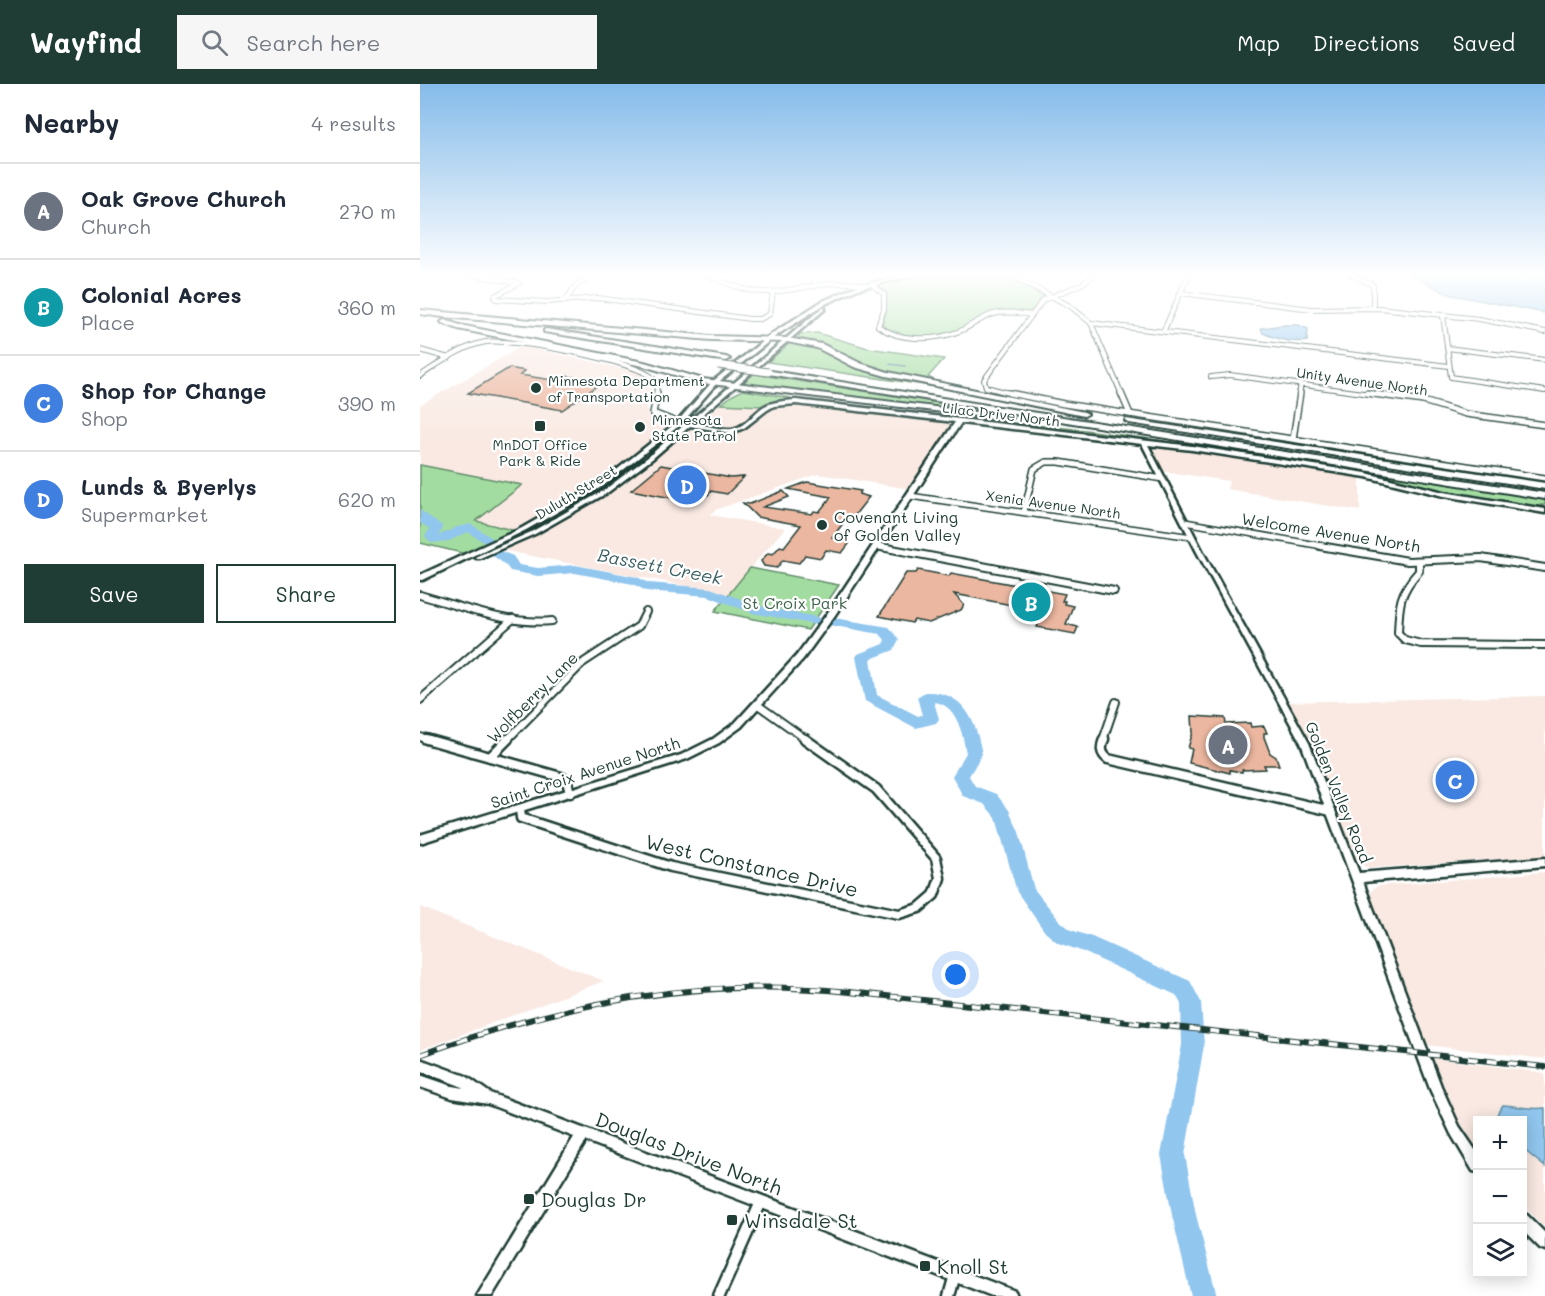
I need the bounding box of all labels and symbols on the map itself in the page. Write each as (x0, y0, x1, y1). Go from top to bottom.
street label: Unity Avenue North (1295, 362, 1429, 400)
place label: Minnesota Department of Transportation (548, 371, 705, 406)
marker: Minnesota Department of Transportation (529, 381, 543, 395)
street label: Lilac Drive North (941, 397, 1061, 431)
place label: Minnesota State Patrol (652, 410, 736, 445)
marker: MnDOT Office Park & Ride (533, 419, 547, 433)
marker: Minnesota State Patrol (633, 420, 647, 434)
place label: MnDOT Office Park & Ride (492, 435, 588, 470)
street label: Duluth Street (532, 460, 620, 524)
pin: D (668, 462, 706, 508)
street label: Xenia Avenue North (984, 485, 1122, 523)
place label: Covenant Living of Golden Valley (834, 506, 961, 545)
street label: Welcome Avenue North (1240, 508, 1422, 556)
marker: Covenant Living of Golden Valley (815, 518, 829, 532)
water label: Bassett Creek (596, 542, 725, 590)
pin: B (1012, 580, 1050, 624)
park label: St Croix Park (743, 592, 847, 613)
street label: Wolfberry Lane (482, 647, 582, 747)
street label: Golden Valley Road (1301, 718, 1377, 866)
pin: A (1208, 722, 1248, 768)
street label: Saint Croix Avenue North (488, 731, 682, 813)
pin: C (1436, 758, 1474, 802)
street label: West Constance Drive (643, 828, 861, 902)
your location (941, 960, 970, 989)
street label: Douglas Drive North (592, 1106, 786, 1200)
place label: Douglas Dr (541, 1187, 647, 1211)
marker: Douglas Dr (522, 1192, 536, 1206)
place label: Winsdale St (744, 1207, 857, 1233)
marker: Winsdale St (725, 1213, 739, 1227)
place label: Knoll St (937, 1253, 1009, 1279)
marker: Knoll St (918, 1259, 932, 1273)

